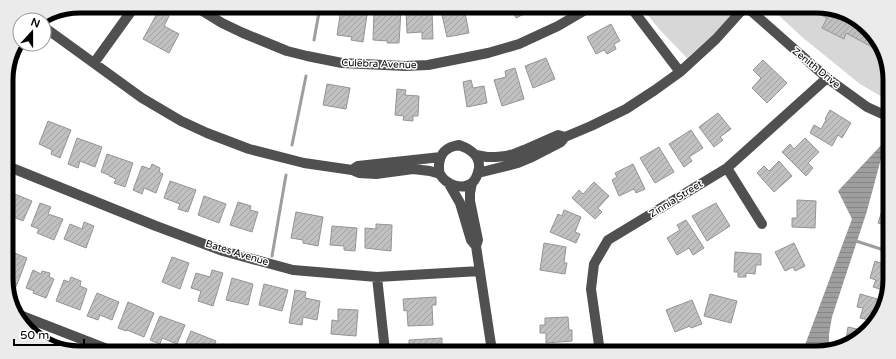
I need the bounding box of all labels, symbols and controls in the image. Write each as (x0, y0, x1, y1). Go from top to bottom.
north arrow (12, 12, 52, 52)
text: N (29, 15, 42, 31)
street label: Zenith Drive (790, 45, 842, 91)
street label: Culebra Avenue (341, 57, 417, 71)
street label: Zinnia Street (647, 178, 705, 220)
street label: Bates Avenue (204, 238, 270, 268)
scale bar (14, 321, 84, 347)
text: 50 m (20, 328, 49, 342)

